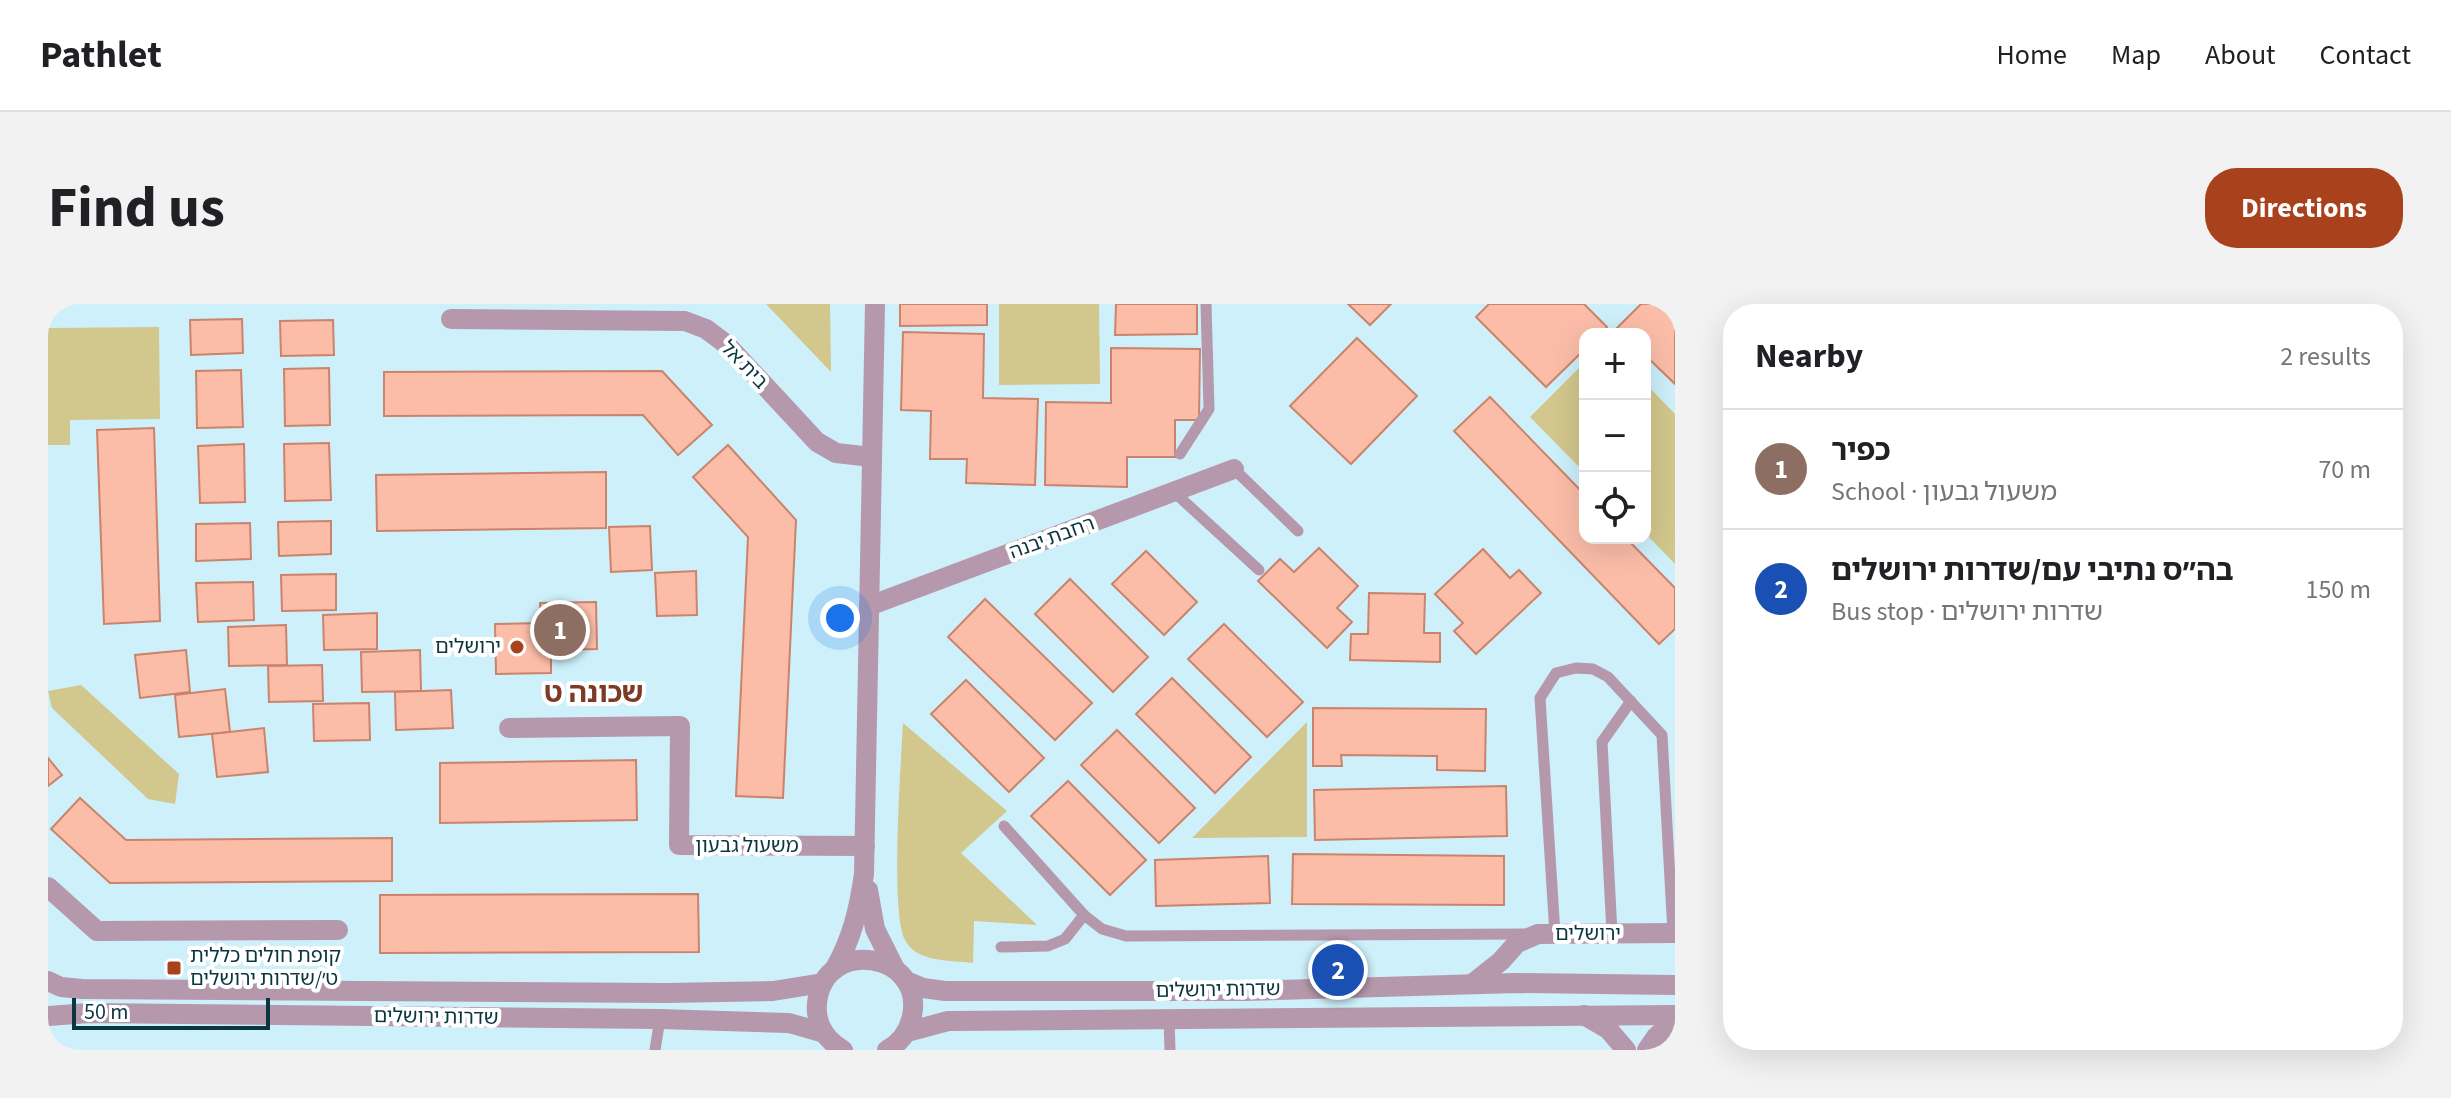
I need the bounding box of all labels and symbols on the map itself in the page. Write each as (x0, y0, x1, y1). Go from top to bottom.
street label: בית אל (714, 335, 774, 395)
street label: רחבת יבנה (1005, 510, 1099, 566)
your location (820, 598, 860, 638)
pin: 1 (534, 600, 586, 660)
place label: ירושלים (435, 633, 501, 661)
marker: ירושלים (508, 638, 526, 656)
district label: שכונה ט (544, 673, 644, 713)
street label: משעול גבעון (695, 832, 799, 860)
street label: ירושלים (1555, 920, 1621, 948)
pin: 2 (1312, 940, 1364, 1000)
place label: קופת חולים כללית ט׳/שדרות ירושלים (190, 942, 341, 993)
marker: קופת חולים כללית ט׳/שדרות ירושלים (165, 959, 183, 977)
street label: שדרות ירושלים (1155, 975, 1281, 1005)
scale bar (72, 994, 270, 1030)
street label: שדרות ירושלים (373, 1002, 499, 1032)

